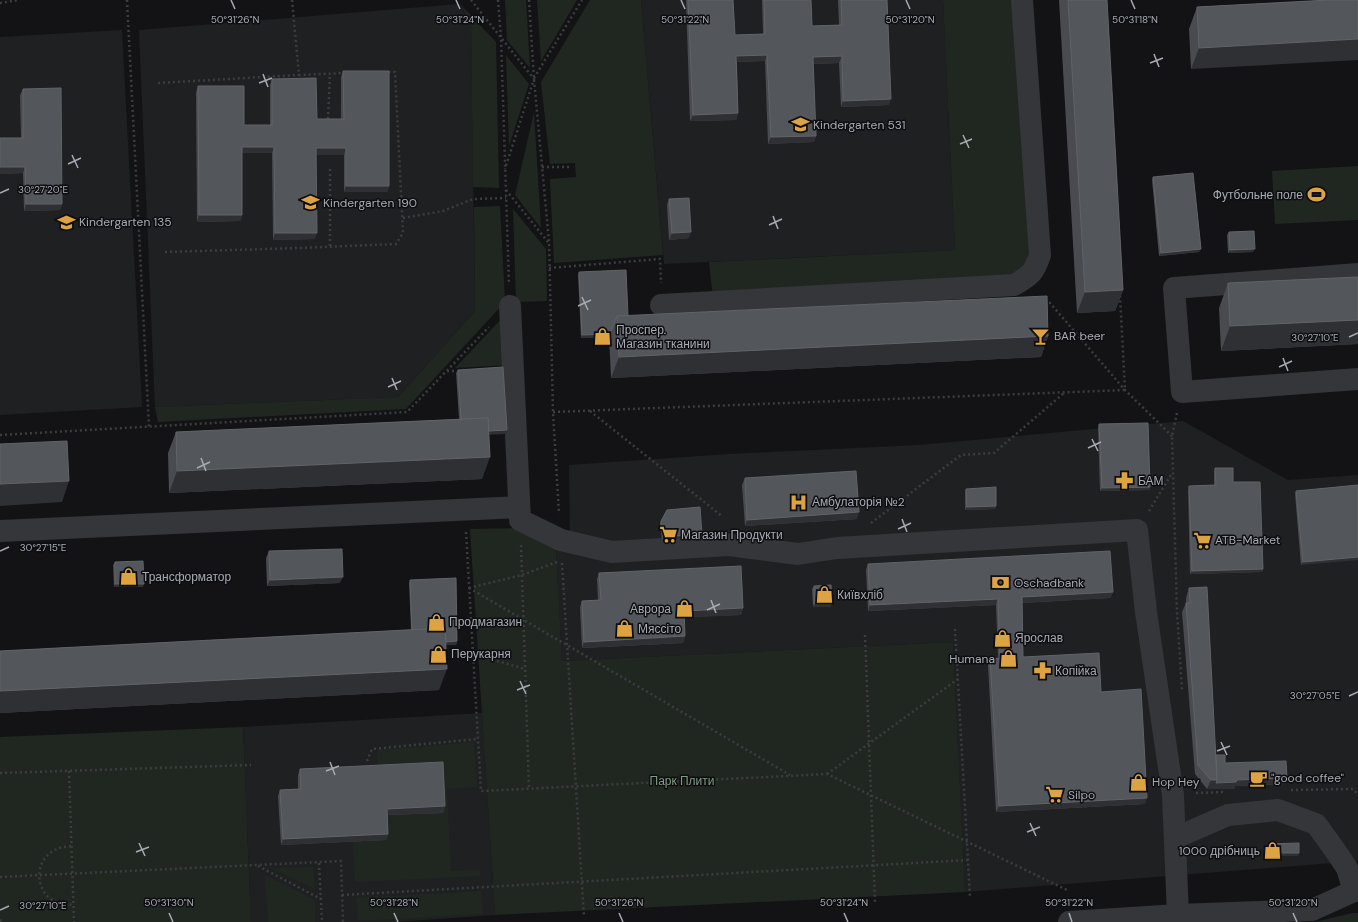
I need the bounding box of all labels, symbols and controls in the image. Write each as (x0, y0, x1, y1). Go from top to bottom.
text: 50°31'26"N (211, 13, 259, 26)
text: 50°31'24"N (436, 13, 484, 26)
text: 50°31'22"N (661, 13, 709, 26)
text: 50°31'20"N (885, 13, 935, 26)
text: 50°31'18"N (1112, 13, 1158, 26)
school or university icon: Kindergarten 531 (790, 115, 810, 135)
place label: Kindergarten 531 (813, 117, 905, 133)
text: 30°27'20"E (18, 183, 68, 196)
sports icon: Футбольне поле (1306, 185, 1326, 205)
place label: Футбольне поле (1213, 187, 1303, 203)
school or university icon: Kindergarten 190 (300, 193, 320, 213)
place label: Kindergarten 190 (323, 195, 417, 211)
school or university icon: Kindergarten 135 (56, 212, 76, 232)
place label: Kindergarten 135 (79, 214, 172, 230)
place label: Проспер. Магазин тканини (616, 322, 710, 352)
bar icon: BAR beer (1031, 326, 1051, 346)
shop icon: Проспер. Магазин тканини (593, 327, 613, 347)
place label: BAR beer (1054, 328, 1106, 344)
text: 30°27'10"E (1291, 331, 1339, 344)
pharmacy icon: БАМ (1115, 471, 1135, 491)
place label: БАМ (1138, 473, 1164, 489)
hospital icon: Амбулаторія №2 (789, 492, 809, 512)
place label: Амбулаторія №2 (812, 494, 905, 510)
supermarket icon: Магазин Продукти (658, 525, 678, 545)
place label: Магазин Продукти (681, 527, 783, 543)
supermarket icon: ATB-Market (1192, 530, 1212, 550)
place label: ATB-Market (1215, 532, 1281, 548)
text: 30°27'15"E (20, 541, 67, 554)
shop icon: Трансформатор (119, 567, 139, 587)
place label: Трансформатор (142, 569, 232, 585)
bank icon: Oschadbank (991, 573, 1011, 593)
place label: Oschadbank (1014, 575, 1084, 591)
shop icon: Київхліб (814, 585, 834, 605)
place label: Київхліб (837, 587, 883, 603)
shop icon: Аврора (674, 599, 694, 619)
place label: Аврора (630, 601, 671, 617)
shop icon: Продмагазин (426, 612, 446, 632)
place label: Продмагазин (449, 614, 522, 630)
shop icon: Мяссіто (615, 619, 635, 639)
place label: Мяссіто (638, 621, 682, 637)
shop icon: Ярослав (992, 628, 1012, 648)
place label: Ярослав (1015, 630, 1063, 646)
shop icon: Перукарня (428, 644, 448, 664)
place label: Перукарня (451, 646, 511, 662)
shop icon: Humana (998, 649, 1018, 669)
place label: Humana (949, 651, 995, 667)
pharmacy icon: Копійка (1032, 661, 1052, 681)
place label: Копійка (1055, 663, 1097, 679)
text: 30°27'05"E (1290, 689, 1341, 702)
cafe icon: "good coffee" (1248, 768, 1268, 788)
place label: "good coffee" (1271, 770, 1344, 786)
shop icon: Hop Hey (1129, 772, 1149, 792)
park label: Парк Плити (650, 773, 714, 789)
place label: Hop Hey (1152, 774, 1200, 790)
supermarket icon: Silpo (1045, 785, 1065, 805)
place label: Silpo (1068, 787, 1095, 803)
shop icon: 1000 дрібниць (1263, 841, 1283, 861)
place label: 1000 дрібниць (1179, 843, 1260, 859)
text: 50°31'30"N (144, 896, 194, 909)
text: 50°31'28"N (370, 896, 418, 909)
text: 50°31'26"N (595, 896, 643, 909)
text: 50°31'24"N (820, 896, 868, 909)
text: 50°31'22"N (1045, 896, 1093, 909)
text: 50°31'20"N (1268, 896, 1318, 909)
text: 30°27'10"E (19, 899, 67, 912)

